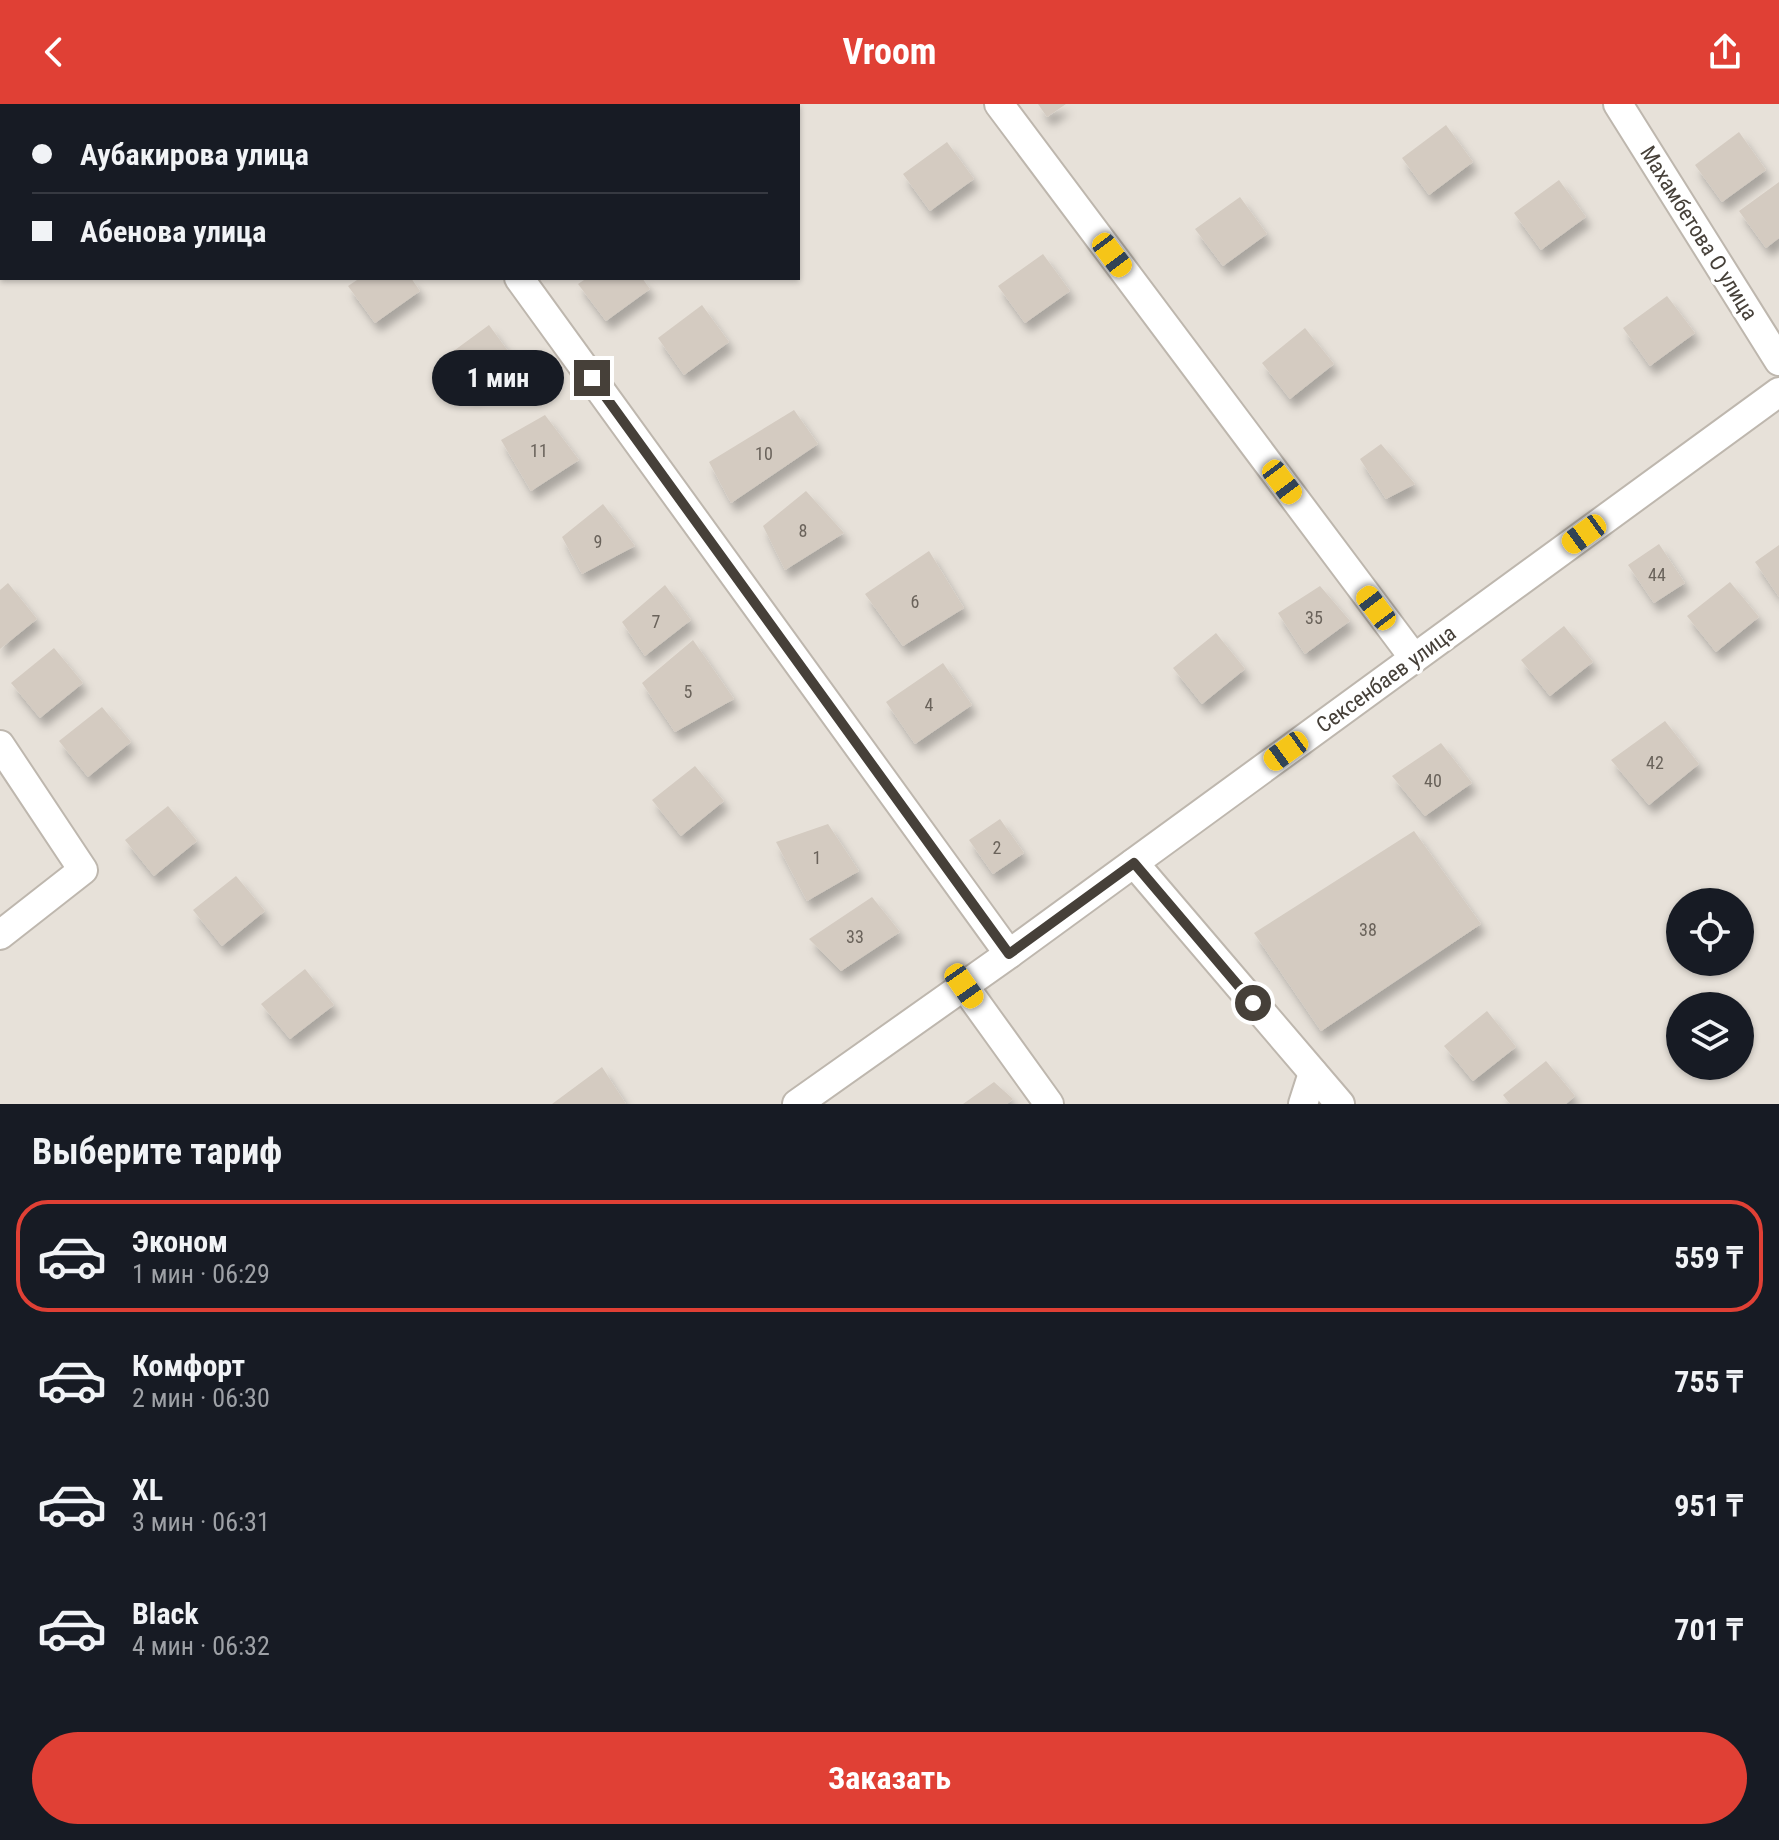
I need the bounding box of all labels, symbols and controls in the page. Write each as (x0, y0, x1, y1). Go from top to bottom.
icon: back (32, 30, 76, 74)
icon: share (1703, 30, 1747, 74)
text: Vroom (842, 31, 937, 73)
text: Аубакирова улица (80, 137, 309, 172)
street label: Махамбетова О улица (1635, 141, 1763, 325)
text: Абенова улица (80, 214, 266, 249)
car (1088, 229, 1136, 281)
callout: 1 мин (432, 350, 564, 406)
route end (574, 360, 610, 396)
text: 1 мин (467, 363, 529, 393)
house number: 11 (530, 440, 548, 461)
house number: 10 (755, 443, 773, 464)
car (1258, 456, 1306, 508)
car (1558, 510, 1610, 558)
house number: 8 (799, 520, 807, 541)
house number: 9 (594, 531, 602, 552)
house number: 44 (1648, 564, 1666, 585)
car (1352, 582, 1400, 634)
house number: 6 (911, 591, 919, 612)
house number: 35 (1305, 607, 1323, 628)
house number: 7 (652, 611, 661, 632)
street label: Сексенбаев улица (1312, 620, 1460, 738)
house number: 5 (684, 681, 693, 702)
house number: 4 (925, 694, 934, 715)
car (1260, 727, 1312, 775)
house number: 42 (1646, 752, 1664, 773)
house number: 40 (1424, 770, 1442, 791)
house number: 2 (993, 837, 1002, 858)
house number: 1 (813, 847, 821, 868)
map controls (1666, 888, 1754, 1080)
button: locate (1666, 888, 1754, 976)
house number: 38 (1359, 919, 1377, 940)
house number: 33 (846, 926, 864, 947)
car (940, 959, 988, 1013)
route start (1235, 985, 1271, 1021)
button: layers (1666, 992, 1754, 1080)
text: Выберите тариф (32, 1131, 282, 1173)
icon: car (36, 1220, 108, 1292)
text: Эконом (132, 1224, 228, 1259)
text: 559 ₸ (1674, 1240, 1743, 1275)
text: 1 мин · 06:29 (132, 1259, 270, 1289)
icon: car (36, 1344, 108, 1416)
text: Комфорт (132, 1348, 245, 1383)
text: 755 ₸ (1674, 1364, 1743, 1399)
text: 2 мин · 06:30 (132, 1383, 270, 1413)
icon: car (36, 1468, 108, 1540)
text: XL (132, 1472, 163, 1507)
text: 951 ₸ (1674, 1488, 1743, 1523)
text: 3 мин · 06:31 (132, 1507, 270, 1537)
icon: car (36, 1592, 108, 1664)
text: Black (132, 1596, 199, 1631)
text: 701 ₸ (1674, 1612, 1743, 1647)
text: 4 мин · 06:32 (132, 1631, 270, 1661)
button: Заказать (32, 1732, 1747, 1824)

